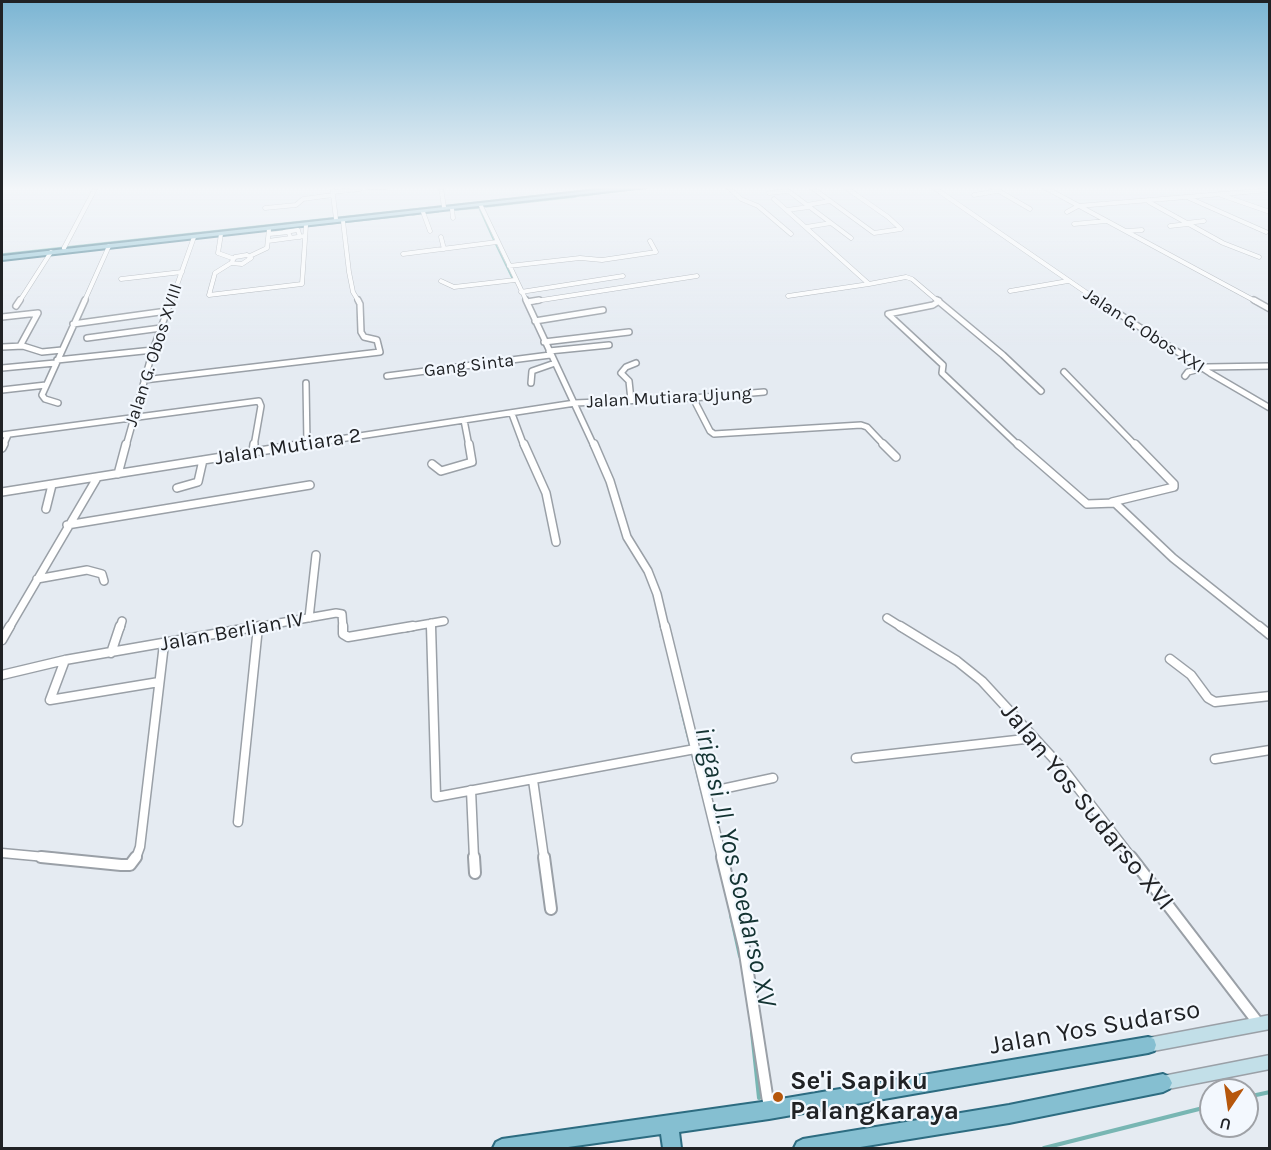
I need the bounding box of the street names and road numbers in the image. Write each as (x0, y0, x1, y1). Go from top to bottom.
street label: Jalan G. Obos XVIII (121, 281, 187, 429)
street label: Jalan G. Obos XXI (1079, 284, 1209, 378)
street label: Gang Sinta (423, 350, 515, 382)
street label: Jalan Mutiara Ujung (586, 383, 752, 413)
street label: Jalan Mutiara 2 (213, 423, 363, 471)
street label: Jalan Berlian IV (158, 607, 306, 657)
street label: Jalan Yos Sudarso XVI (994, 697, 1180, 917)
street label: Jalan Yos Sudarso (987, 994, 1203, 1062)

